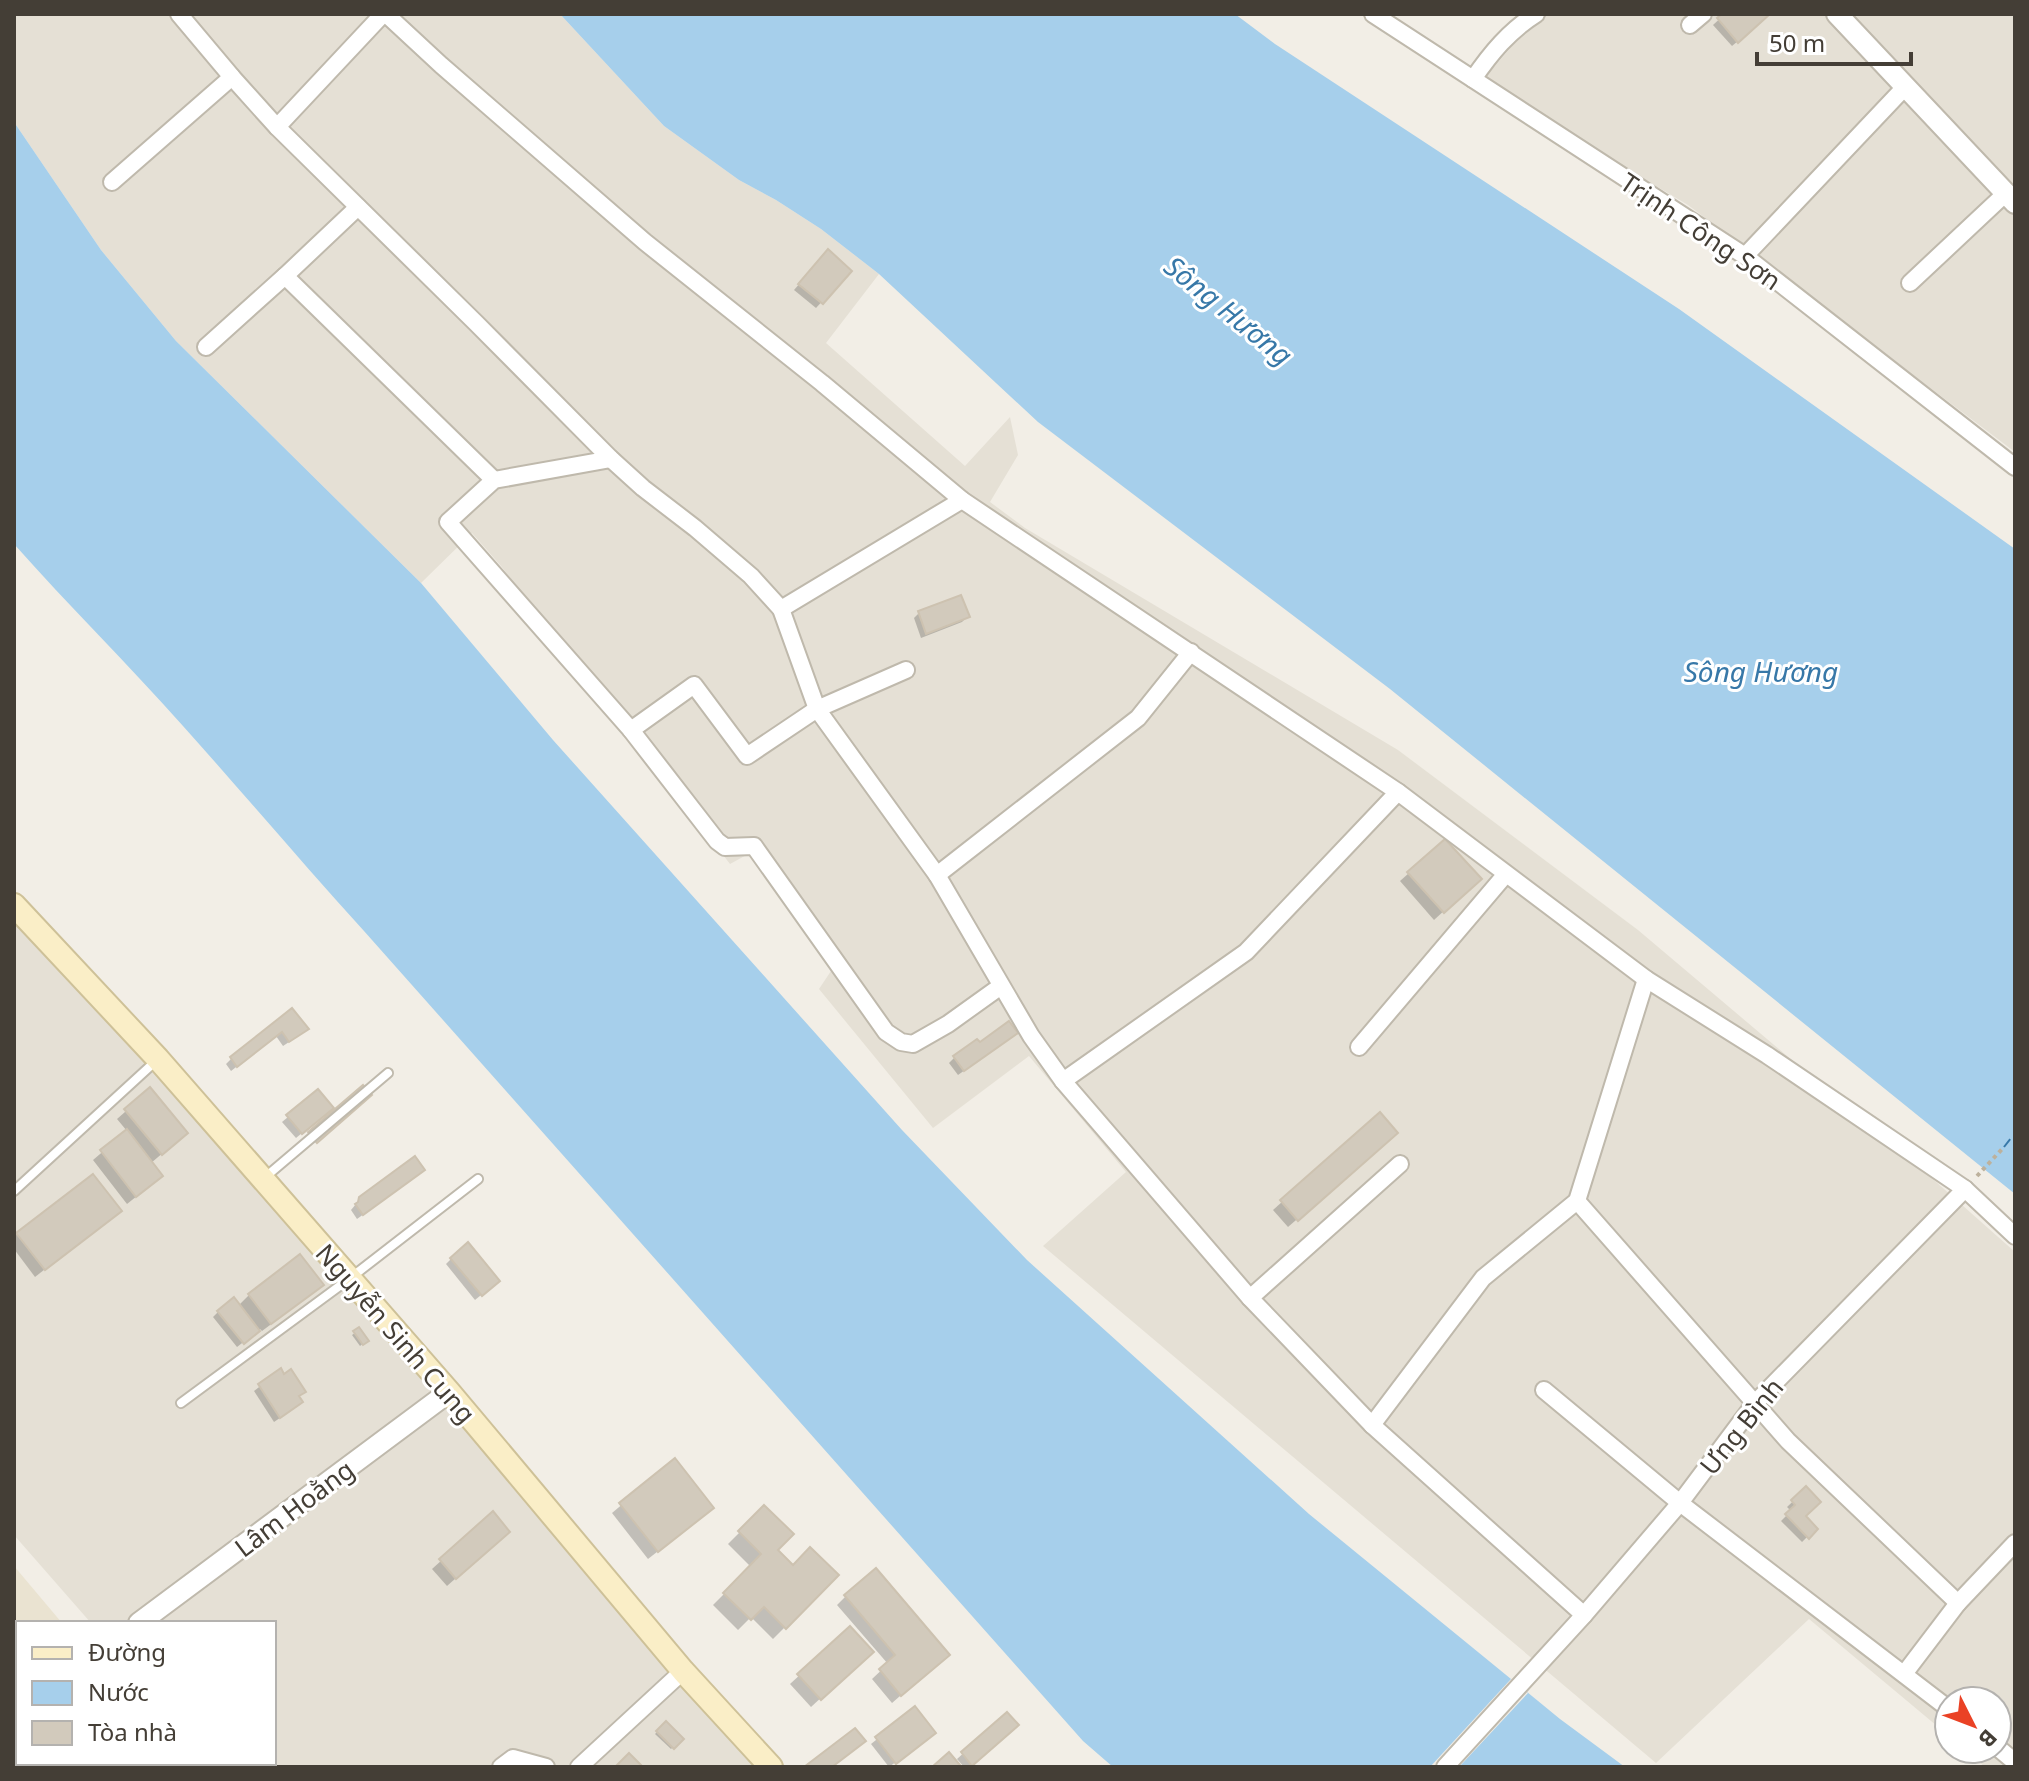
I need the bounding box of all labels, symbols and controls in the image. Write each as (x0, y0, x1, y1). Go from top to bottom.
scale bar (1757, 16, 1911, 66)
text: 50 m (1769, 26, 1825, 59)
street label: Trịnh Công Sơn (1613, 164, 1789, 298)
water label: Sông Hương (1157, 247, 1301, 373)
water label: Sông Hương (1684, 652, 1838, 690)
street label: Nguyễn Sinh Cung (308, 1236, 484, 1430)
street label: Ưng Bình (1691, 1370, 1791, 1482)
street label: Lâm Hoằng (227, 1451, 361, 1565)
legend (16, 1621, 276, 1765)
text: Đường (88, 1635, 166, 1668)
text: Nước (88, 1675, 149, 1708)
north arrow (1933, 1685, 2013, 1765)
text: Tòa nhà (88, 1715, 177, 1748)
text: B (1973, 1724, 2005, 1755)

